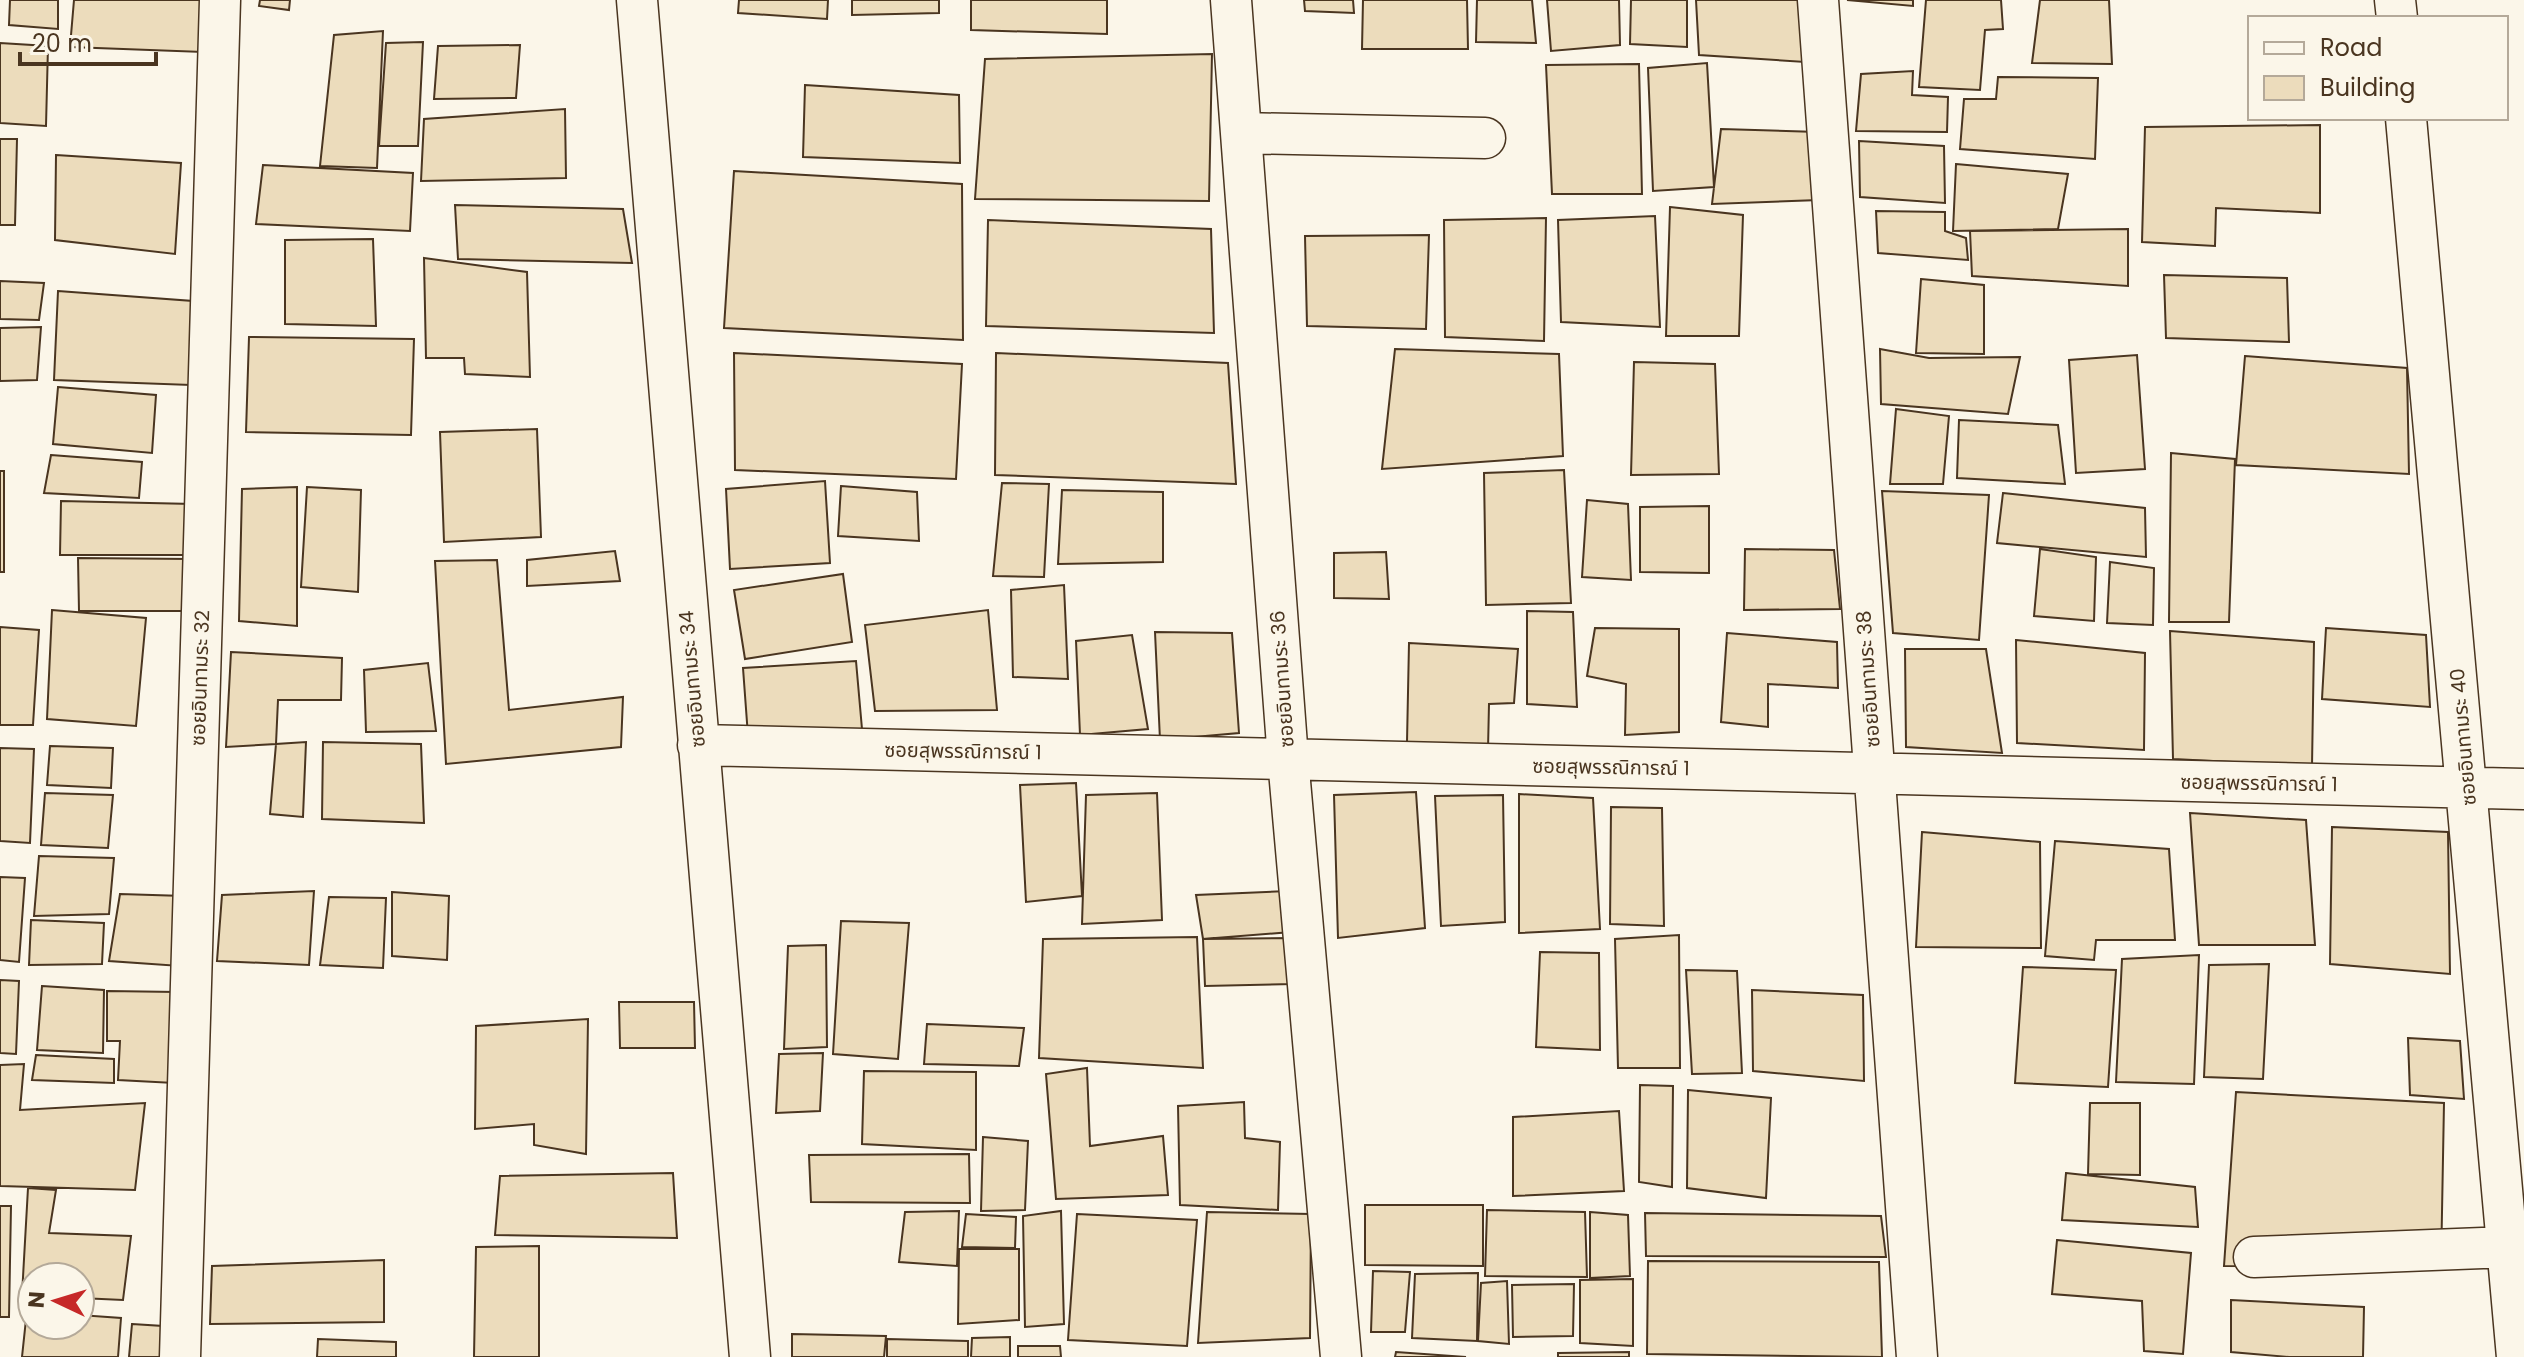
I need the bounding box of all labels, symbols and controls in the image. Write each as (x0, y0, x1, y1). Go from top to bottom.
scale bar (20, 16, 156, 66)
legend (2248, 16, 2508, 120)
text: 20 m (32, 27, 92, 60)
text: Road (2320, 31, 2382, 64)
text: Building (2320, 71, 2416, 104)
street label: ซอยอินทามระ 32 (184, 610, 216, 746)
street label: ซอยอินทามระ 34 (672, 610, 712, 748)
street label: ซอยอินทามระ 36 (1263, 610, 1301, 748)
street label: ซอยอินทามระ 38 (1849, 610, 1887, 748)
street label: ซอยอินทามระ 40 (2443, 667, 2483, 807)
street label: ซอยสุพรรณิการณ์ 1 (884, 736, 1042, 766)
street label: ซอยสุพรรณิการณ์ 1 (1532, 752, 1690, 782)
street label: ซอยสุพรรณิการณ์ 1 (2180, 768, 2338, 798)
north arrow (16, 1261, 96, 1341)
text: N (21, 1290, 53, 1309)

